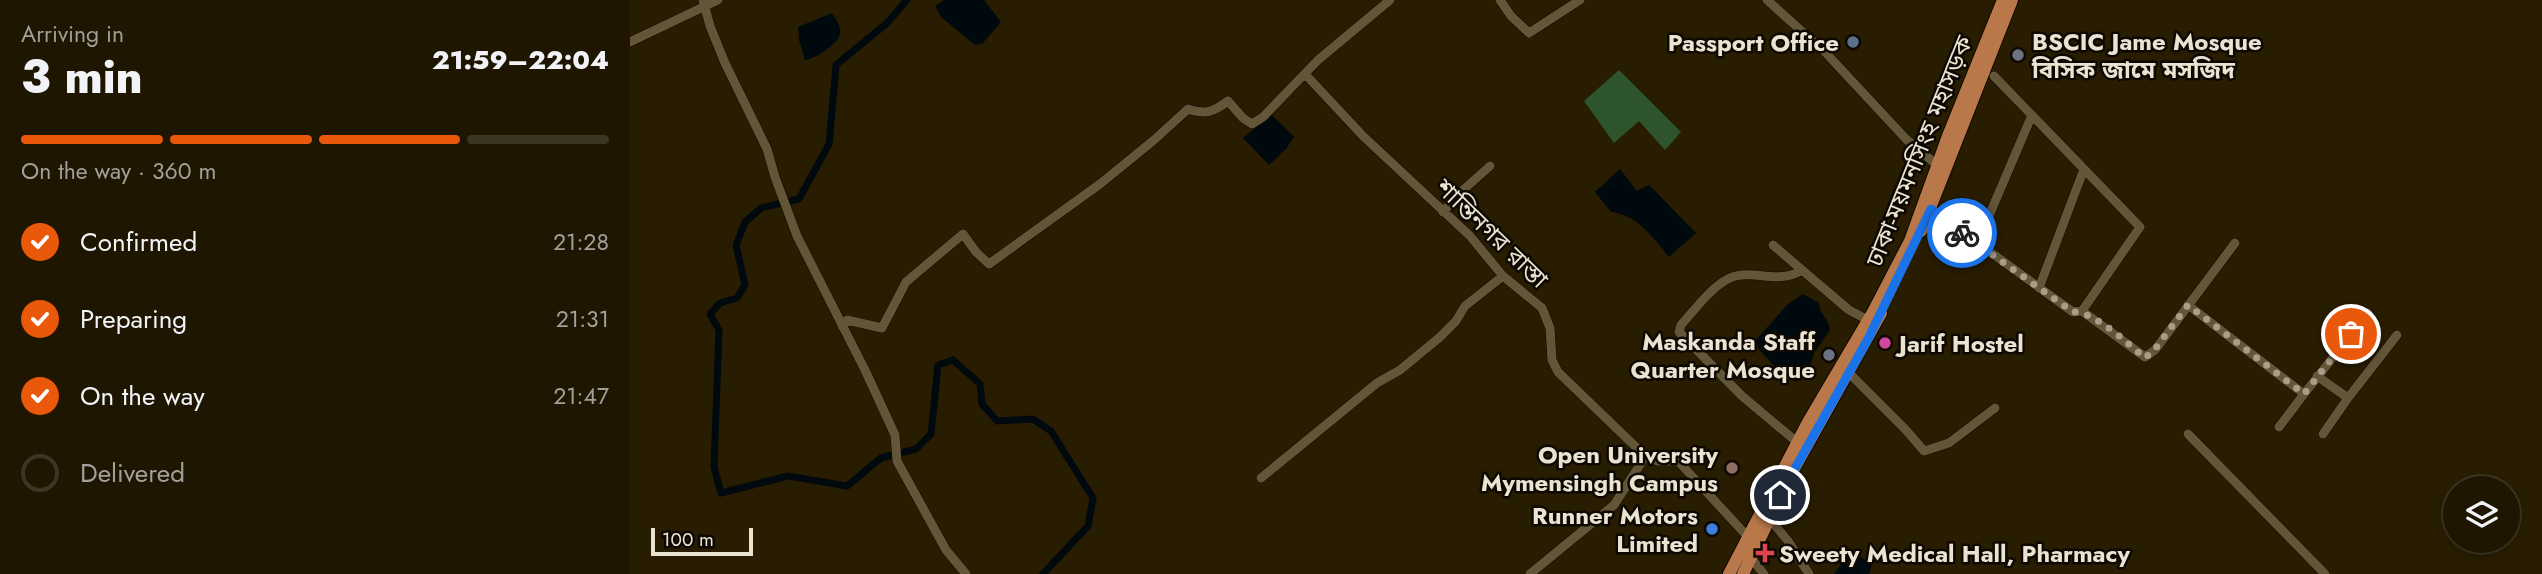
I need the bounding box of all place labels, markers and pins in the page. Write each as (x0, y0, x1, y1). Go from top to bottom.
place label: BSCIC Jame Mosque বিসিক জামে মসজিদ (2031, 24, 2262, 87)
place label: Passport Office (1668, 25, 1839, 60)
marker: Passport Office (1845, 34, 1861, 50)
marker: BSCIC Jame Mosque বিসিক জামে মসজিদ (2010, 47, 2026, 63)
pin (2321, 304, 2381, 364)
place label: Maskanda Staff Quarter Mosque (1630, 324, 1817, 387)
place label: Jarif Hostel (1895, 326, 2024, 361)
marker: Jarif Hostel (1877, 335, 1893, 351)
marker: Maskanda Staff Quarter Mosque (1821, 347, 1837, 363)
place label: Open University Mymensingh Campus (1481, 437, 1718, 500)
marker: Open University Mymensingh Campus (1724, 460, 1740, 476)
pin (1750, 465, 1810, 525)
place label: Runner Motors Limited (1532, 498, 1698, 561)
marker: Runner Motors Limited (1704, 521, 1720, 537)
place label: Sweety Medical Hall, Pharmacy (1779, 536, 2130, 571)
marker: Sweety Medical Hall, Pharmacy (1757, 545, 1773, 561)

